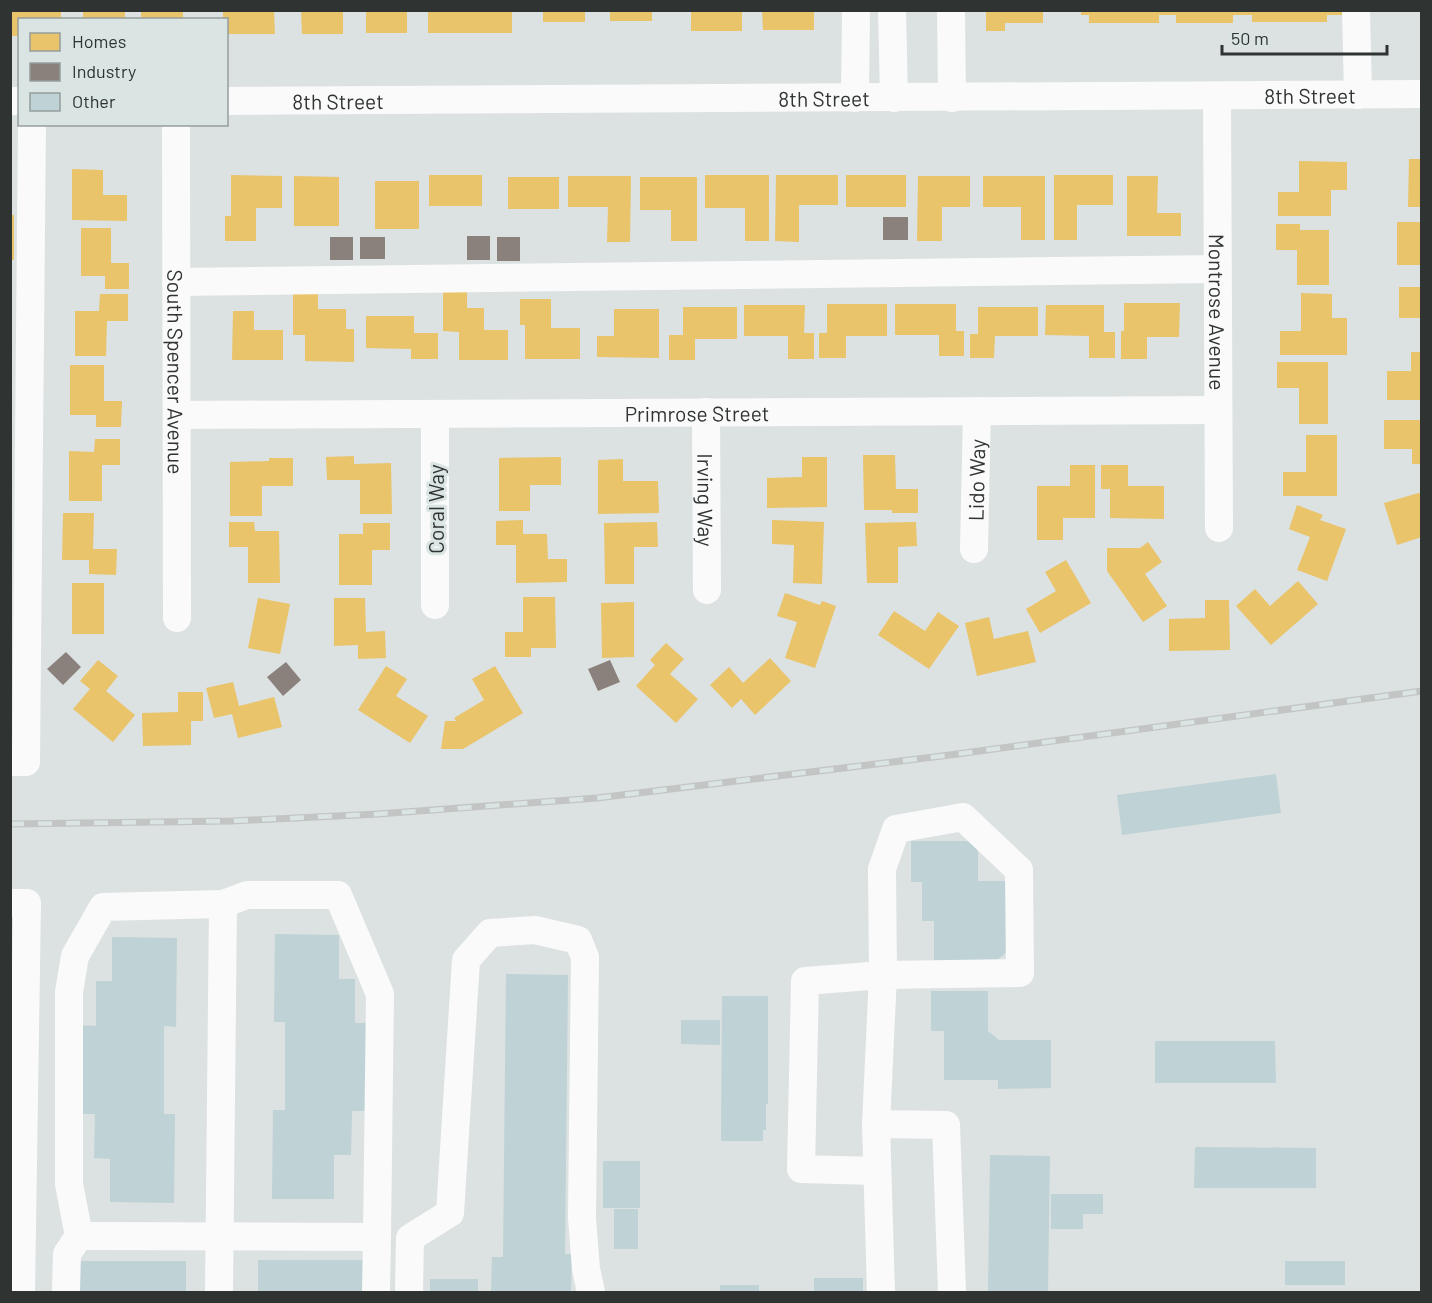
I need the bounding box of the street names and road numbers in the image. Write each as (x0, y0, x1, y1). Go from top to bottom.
street label: 8th Street (1264, 82, 1356, 107)
street label: 8th Street (778, 85, 870, 110)
street label: 8th Street (292, 88, 384, 113)
street label: Montrose Avenue (1205, 234, 1231, 390)
street label: South Spencer Avenue (164, 269, 189, 475)
street label: Primrose Street (625, 400, 769, 425)
street label: Lido Way (962, 438, 989, 521)
street label: Irving Way (694, 453, 719, 547)
street label: Coral Way (423, 464, 448, 554)

